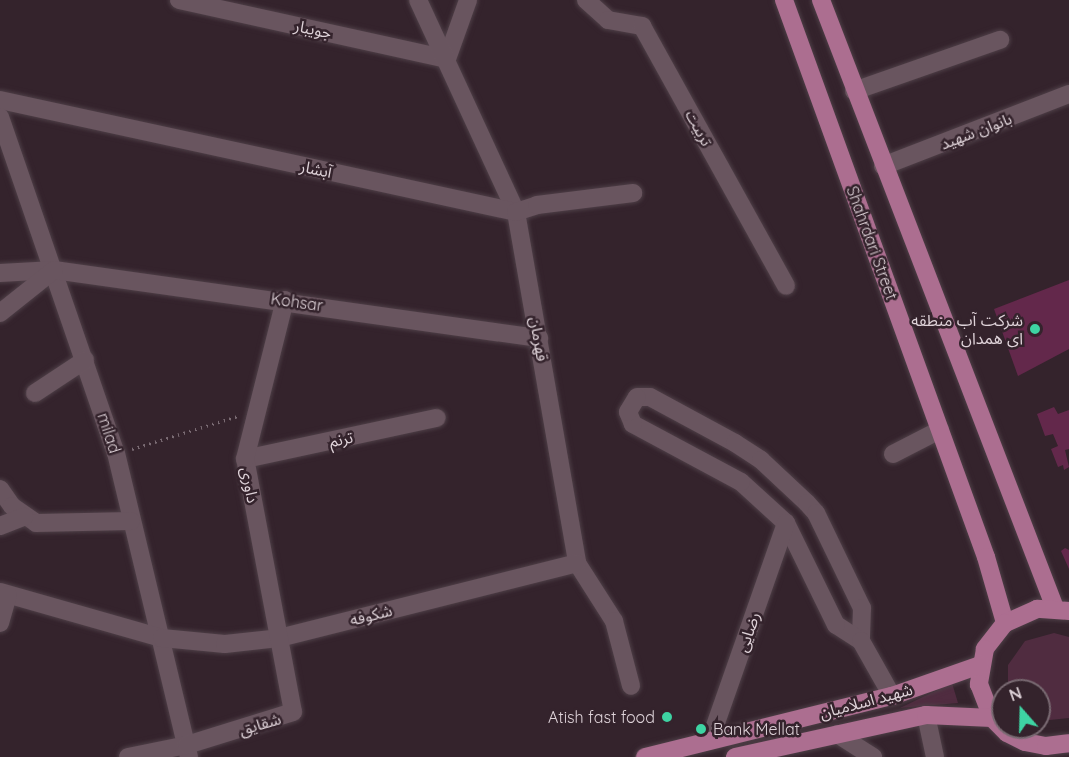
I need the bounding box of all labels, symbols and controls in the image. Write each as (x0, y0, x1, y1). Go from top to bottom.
street label: جویبار (293, 16, 333, 42)
street label: تربیت (681, 107, 717, 149)
street label: بانوان شهید (938, 109, 1014, 153)
street label: آبشار (298, 156, 334, 182)
street label: Shahrdari Street (843, 183, 901, 303)
street label: Kohsar (270, 289, 324, 315)
place label: شرکت آب منطقه ای همدان (911, 310, 1023, 348)
street label: قهرمان (526, 315, 552, 363)
marker: شرکت آب منطقه ای همدان (1028, 322, 1042, 336)
street label: milad (94, 410, 124, 456)
street label: ترنم (327, 427, 355, 451)
street label: داوری (237, 465, 263, 505)
street label: شکوفه (348, 600, 394, 630)
street label: رضایی (732, 609, 764, 655)
street label: شهید اسلامیان (817, 679, 915, 723)
north arrow (991, 679, 1051, 739)
text: N (1007, 683, 1024, 705)
place label: Atish fast food (548, 707, 655, 727)
street label: شقایق (237, 709, 283, 739)
marker: Atish fast food (660, 710, 674, 724)
place label: Bank Mellat (713, 719, 800, 739)
marker: Bank Mellat (694, 722, 708, 736)

